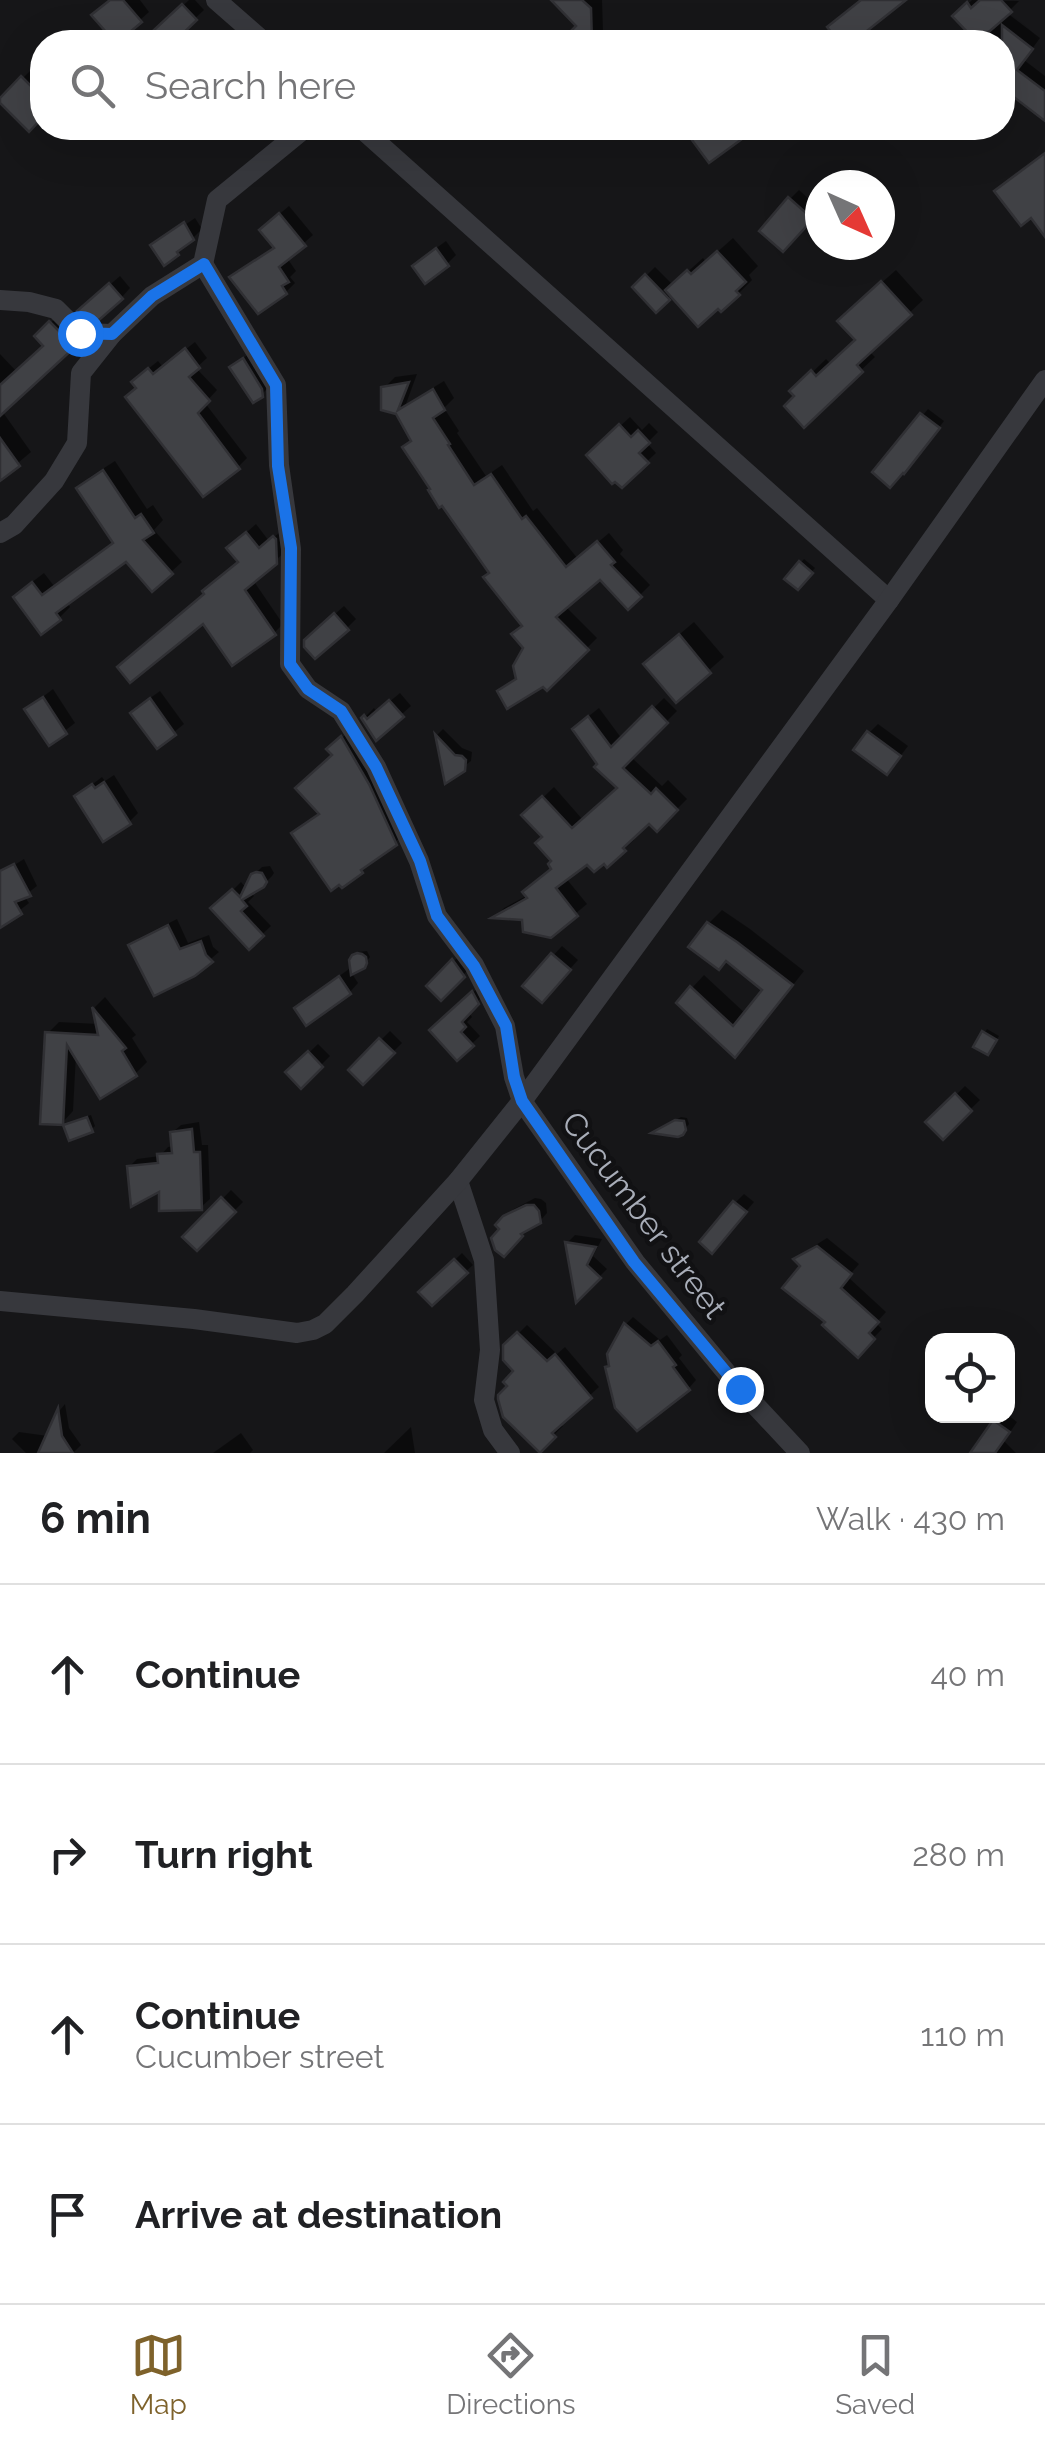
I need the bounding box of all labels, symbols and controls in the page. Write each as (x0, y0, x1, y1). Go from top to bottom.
search box (30, 30, 1015, 140)
icon: search (65, 58, 120, 113)
text: Search here (145, 63, 356, 108)
north arrow (805, 170, 895, 260)
route start (58, 311, 104, 357)
street label: Cucumber street (555, 1104, 734, 1326)
map controls (925, 1333, 1015, 1423)
button: locate (925, 1333, 1015, 1423)
route end (718, 1367, 764, 1413)
text: 6 min (40, 1494, 151, 1543)
text: Walk · 430 m (816, 1500, 1005, 1537)
icon: ahead (40, 1647, 95, 1702)
text: Continue (135, 1652, 300, 1697)
text: 40 m (930, 1656, 1005, 1693)
icon: right (40, 1827, 95, 1882)
text: Turn right (135, 1832, 312, 1877)
text: 280 m (912, 1836, 1005, 1873)
text: Continue (135, 1993, 300, 2038)
icon: ahead (40, 2007, 95, 2062)
text: 110 m (920, 2016, 1005, 2053)
text: Cucumber street (135, 2038, 384, 2075)
icon: arrive (40, 2187, 95, 2242)
text: Arrive at destination (135, 2192, 502, 2237)
tab: Map (130, 2328, 187, 2421)
tab: Directions (446, 2328, 576, 2421)
tab: Saved (835, 2328, 915, 2421)

